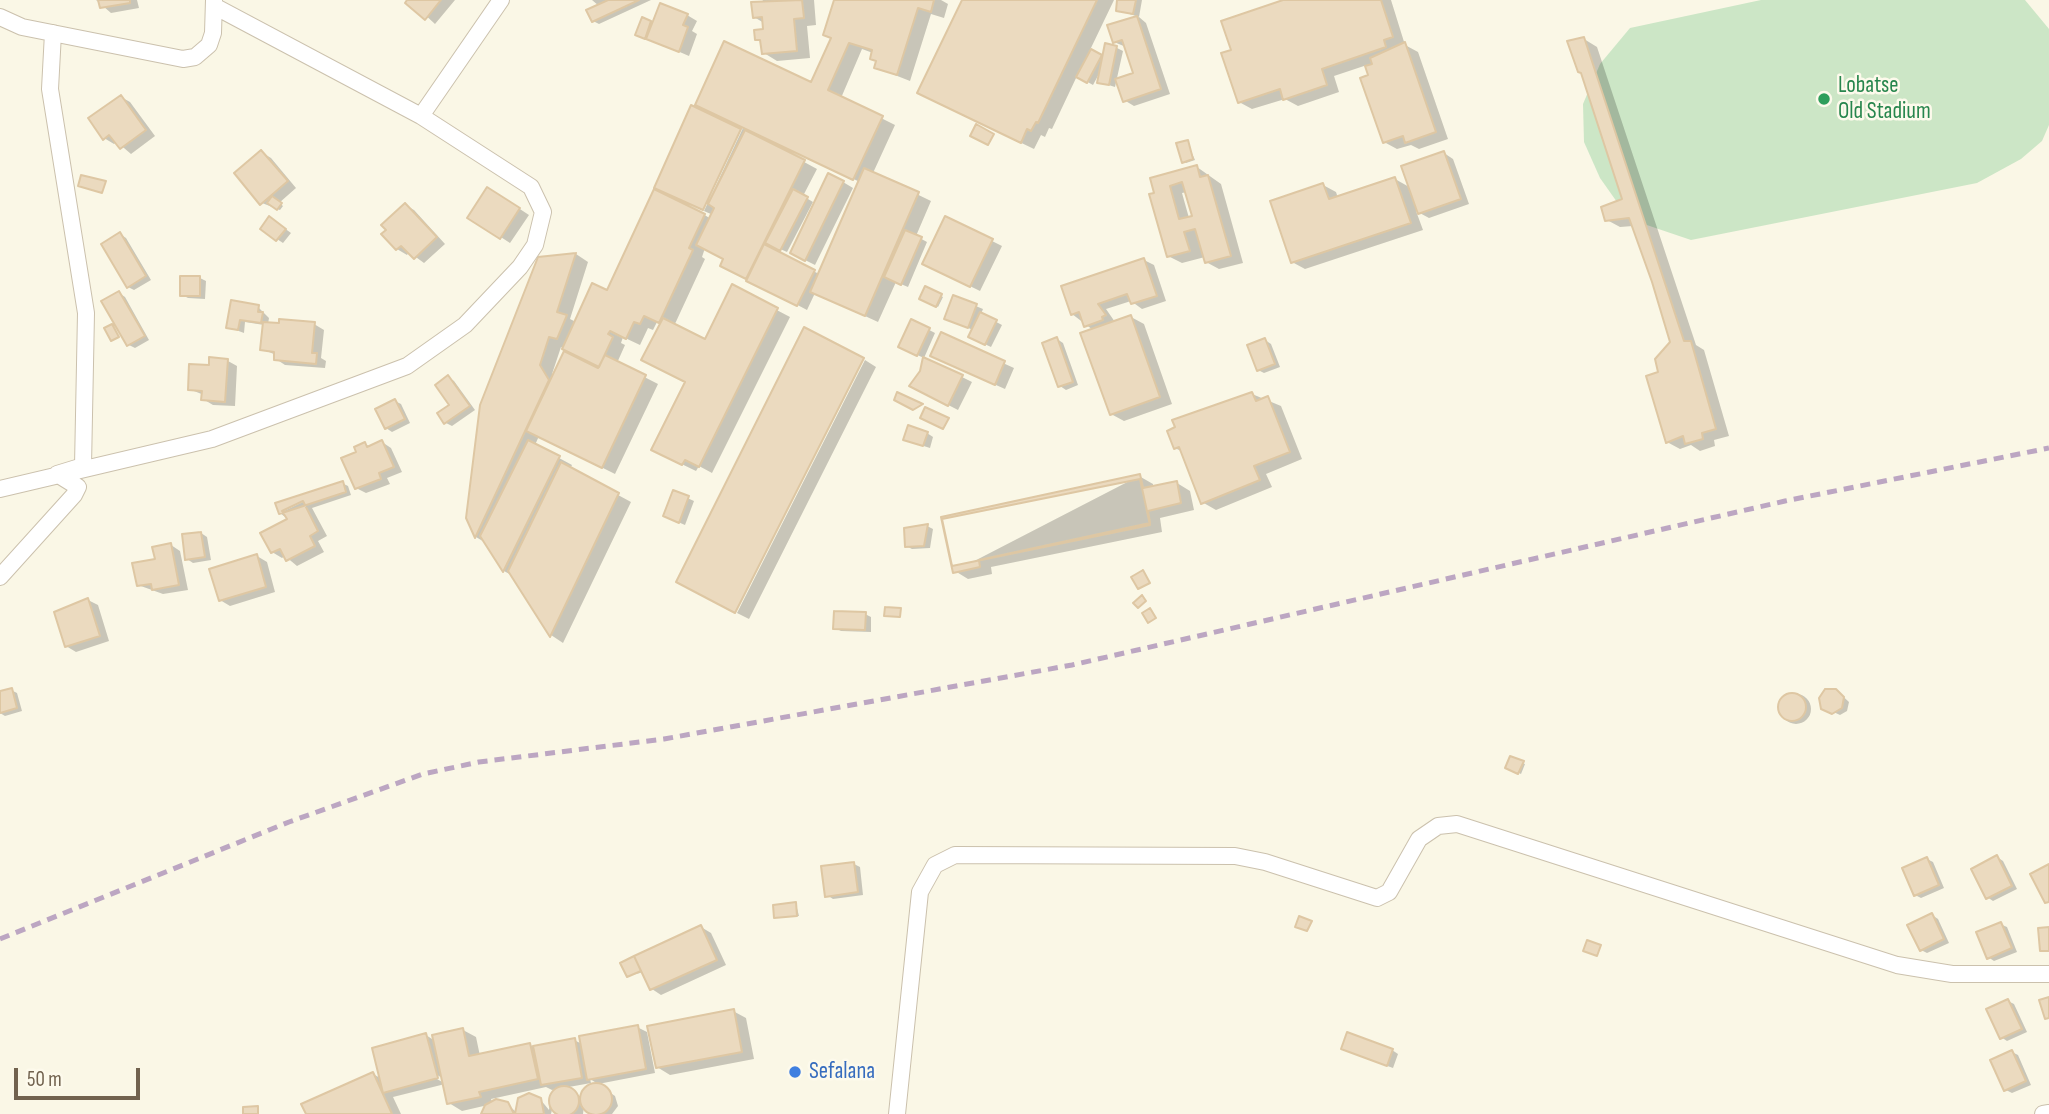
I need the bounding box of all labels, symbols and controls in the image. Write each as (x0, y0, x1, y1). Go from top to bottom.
place label: Lobatse Old Stadium (1838, 72, 1931, 126)
marker: Lobatse Old Stadium (1816, 91, 1832, 107)
scale bar (18, 1054, 144, 1098)
place label: Sefalana (809, 1058, 875, 1086)
marker: Sefalana (787, 1064, 803, 1080)
text: 50 m (27, 1067, 62, 1092)

